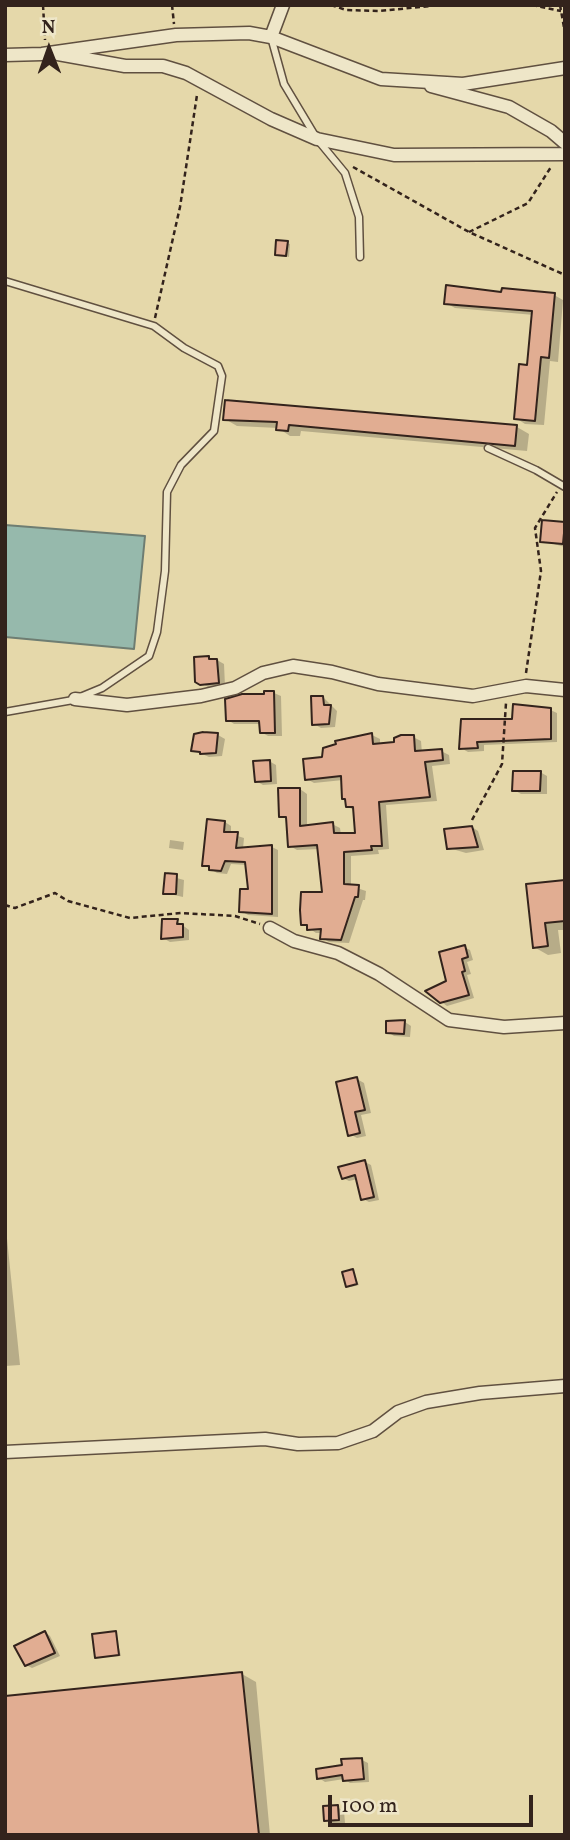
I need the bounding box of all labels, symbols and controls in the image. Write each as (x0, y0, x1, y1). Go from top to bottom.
north arrow (14, 14, 84, 84)
text: N (42, 15, 56, 41)
scale bar (332, 1780, 537, 1824)
text: 100 m (341, 1792, 398, 1821)

